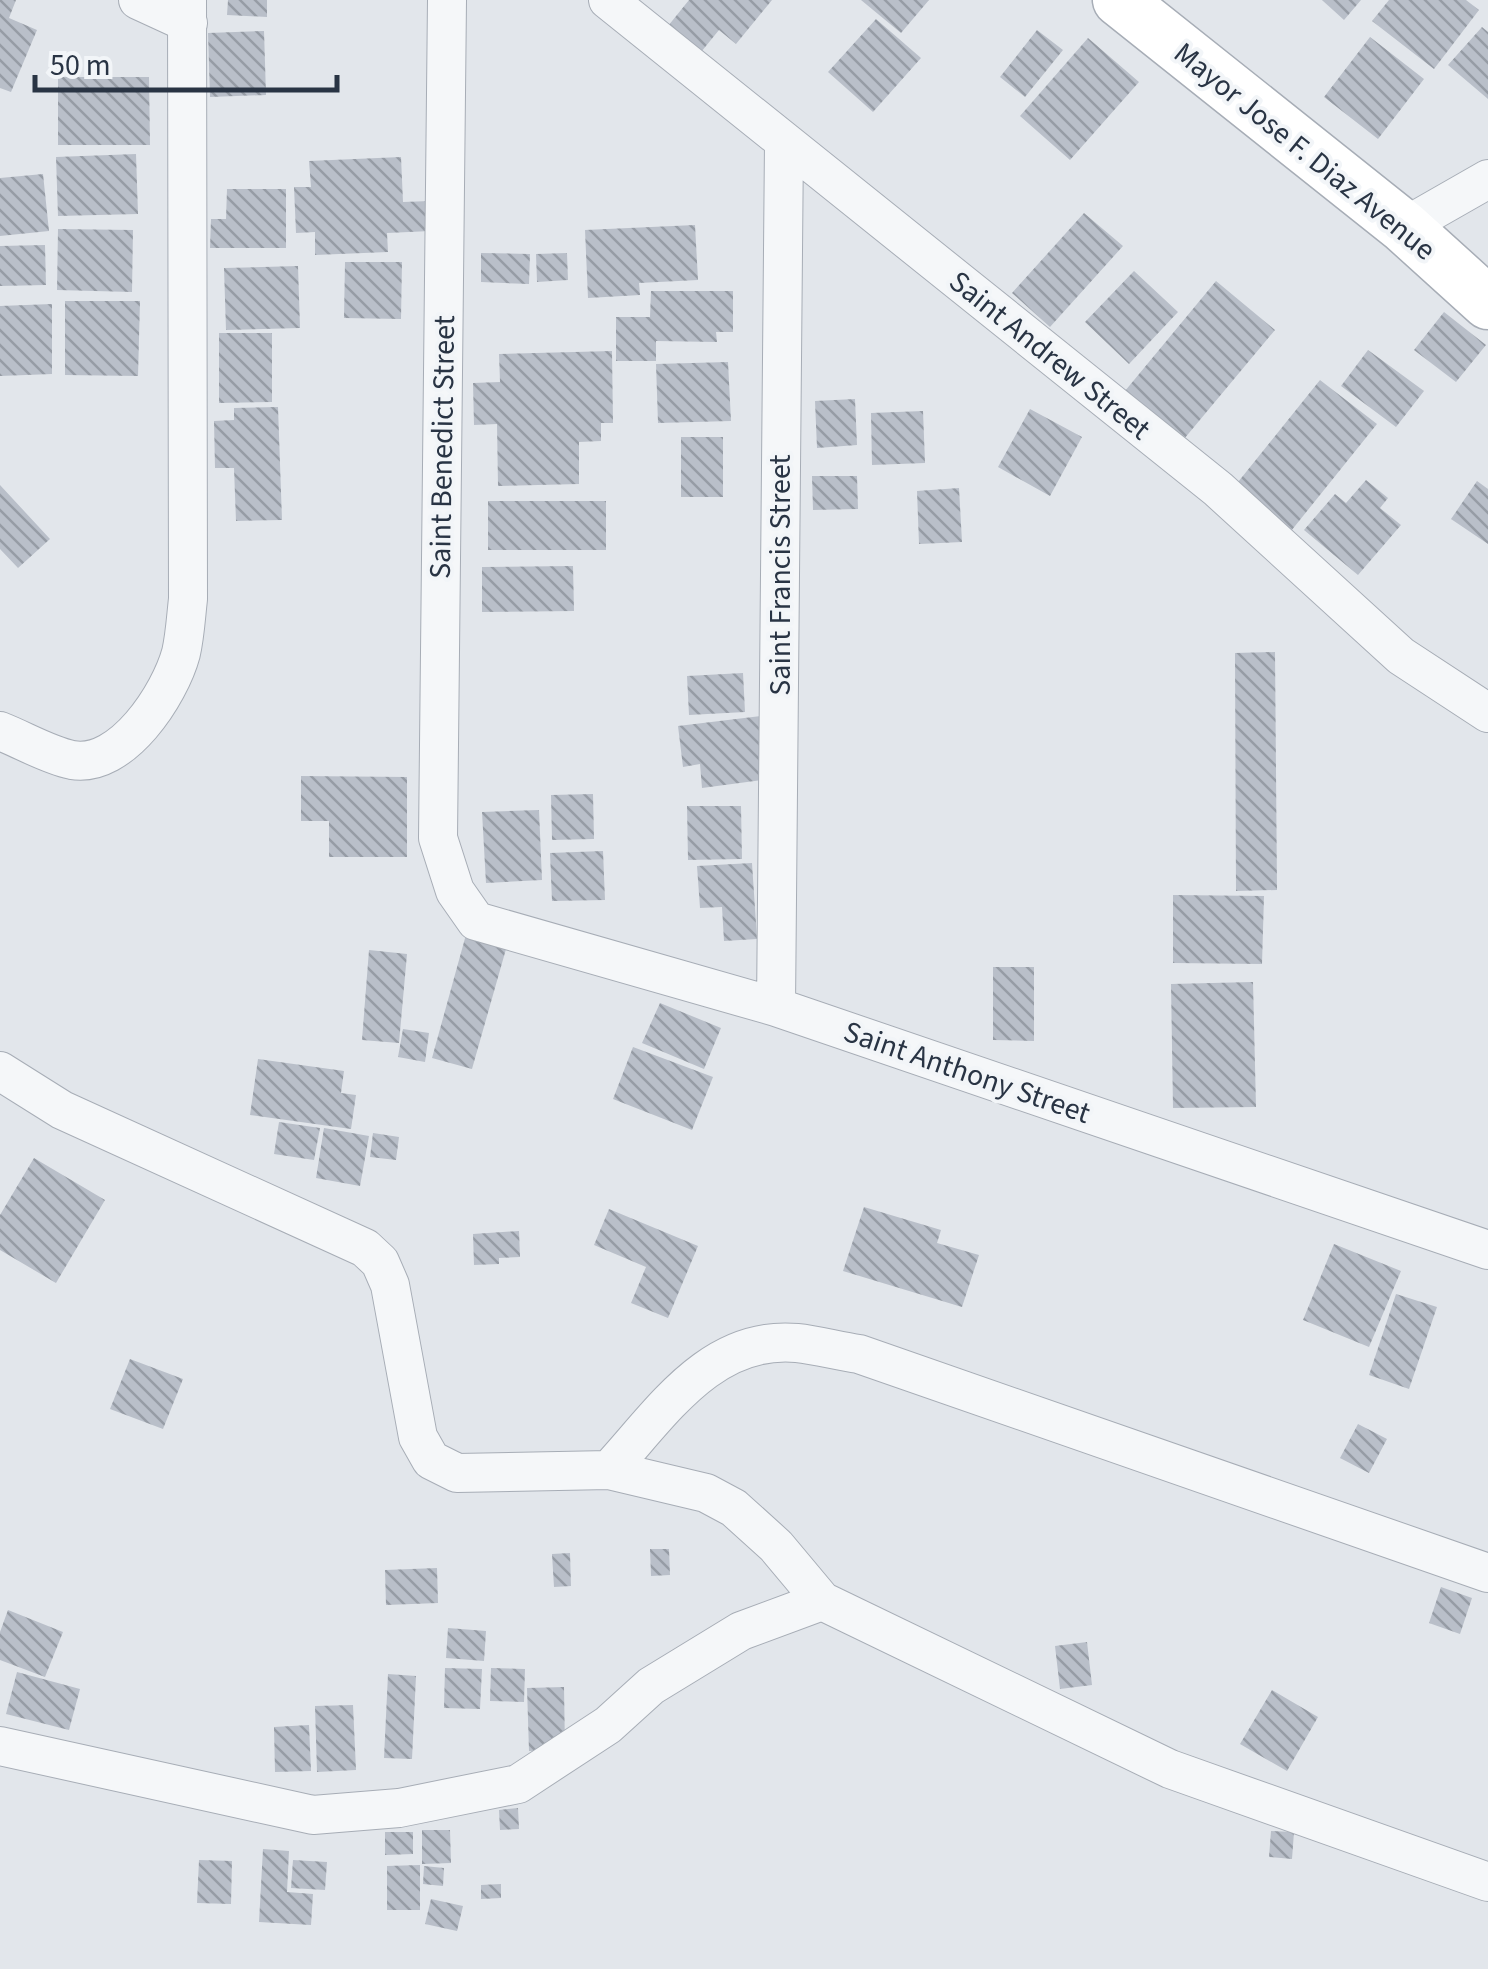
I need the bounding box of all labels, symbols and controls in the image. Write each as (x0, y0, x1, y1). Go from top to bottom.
scale bar (35, 30, 338, 92)
street label: Mayor Jose F. Diaz Avenue (1165, 32, 1445, 271)
text: 50 m (50, 44, 111, 87)
street label: Saint Andrew Street (940, 261, 1160, 450)
street label: Saint Benedict Street (419, 315, 466, 579)
street label: Saint Francis Street (759, 454, 802, 696)
street label: Saint Anthony Street (838, 1010, 1096, 1135)

